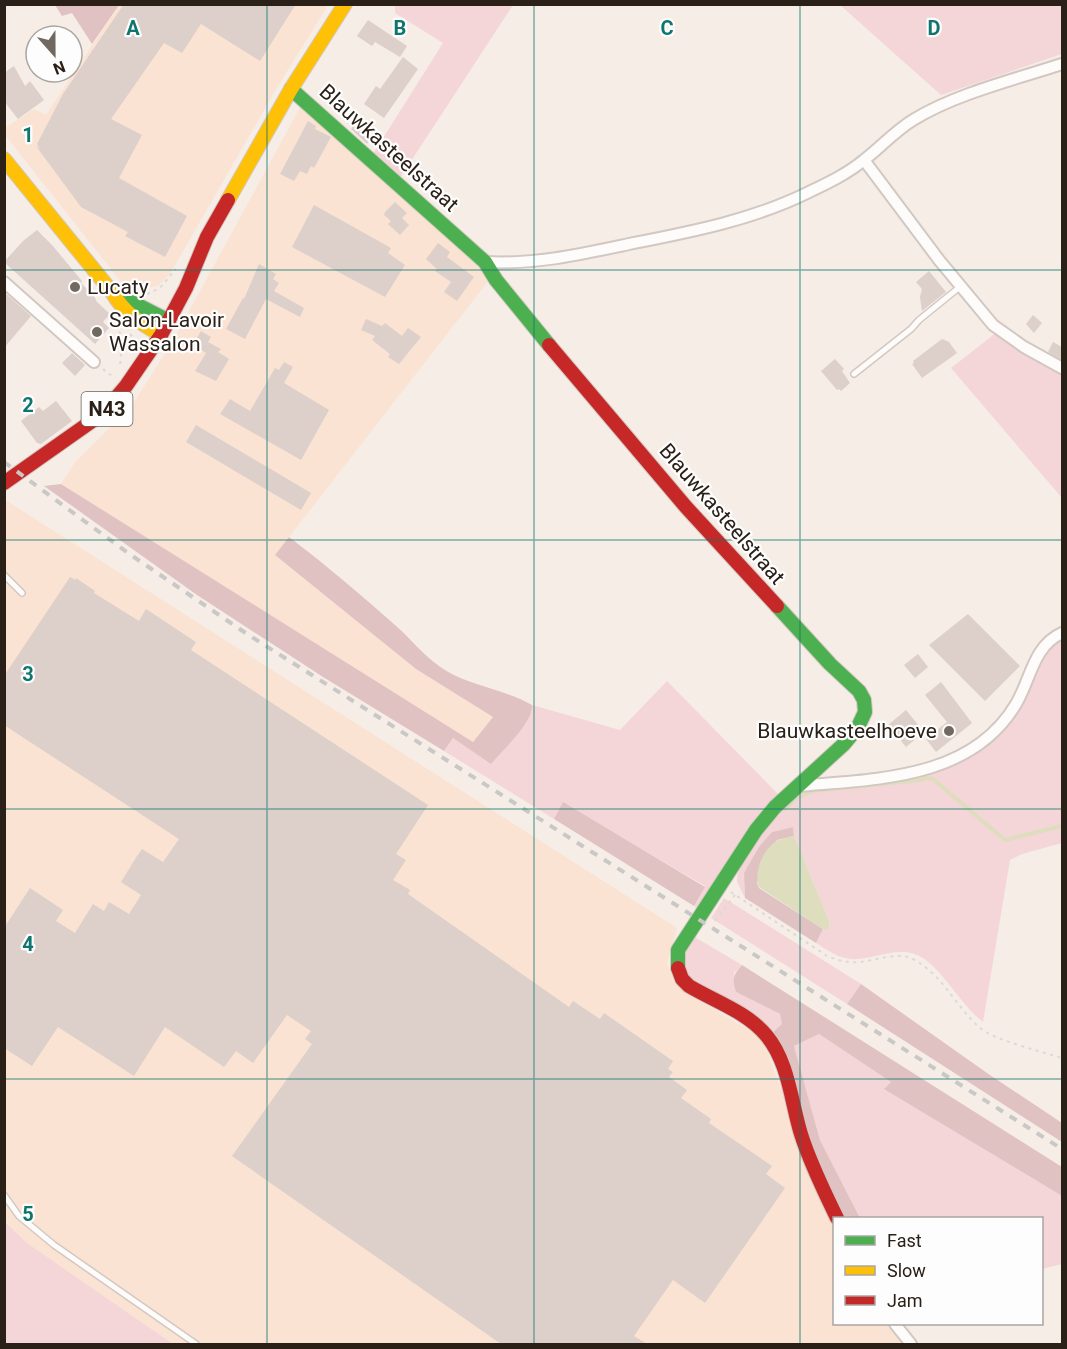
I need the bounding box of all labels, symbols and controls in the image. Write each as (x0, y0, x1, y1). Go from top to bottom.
text: A (126, 16, 140, 40)
text: B (394, 16, 406, 40)
text: C (660, 16, 674, 40)
text: D (928, 16, 941, 40)
north arrow (24, 24, 84, 84)
text: N (51, 57, 68, 78)
street label: Blauwkasteelstraat (315, 79, 463, 217)
text: 1 (22, 123, 34, 147)
place label: Lucaty (87, 275, 149, 299)
marker: Lucaty (68, 280, 82, 294)
place label: Salon-Lavoir Wassalon (109, 308, 224, 356)
marker: Salon-Lavoir Wassalon (90, 325, 104, 339)
road number: N43 (82, 392, 132, 426)
text: 2 (22, 393, 34, 417)
street label: Blauwkasteelstraat (654, 439, 790, 589)
text: 3 (22, 662, 34, 686)
place label: Blauwkasteelhoeve (757, 719, 937, 743)
marker: Blauwkasteelhoeve (942, 724, 956, 738)
text: 4 (22, 932, 34, 956)
text: 5 (22, 1202, 34, 1226)
legend (833, 1217, 1043, 1325)
text: Fast (887, 1230, 922, 1251)
text: Slow (887, 1260, 926, 1281)
text: Jam (887, 1290, 923, 1311)

